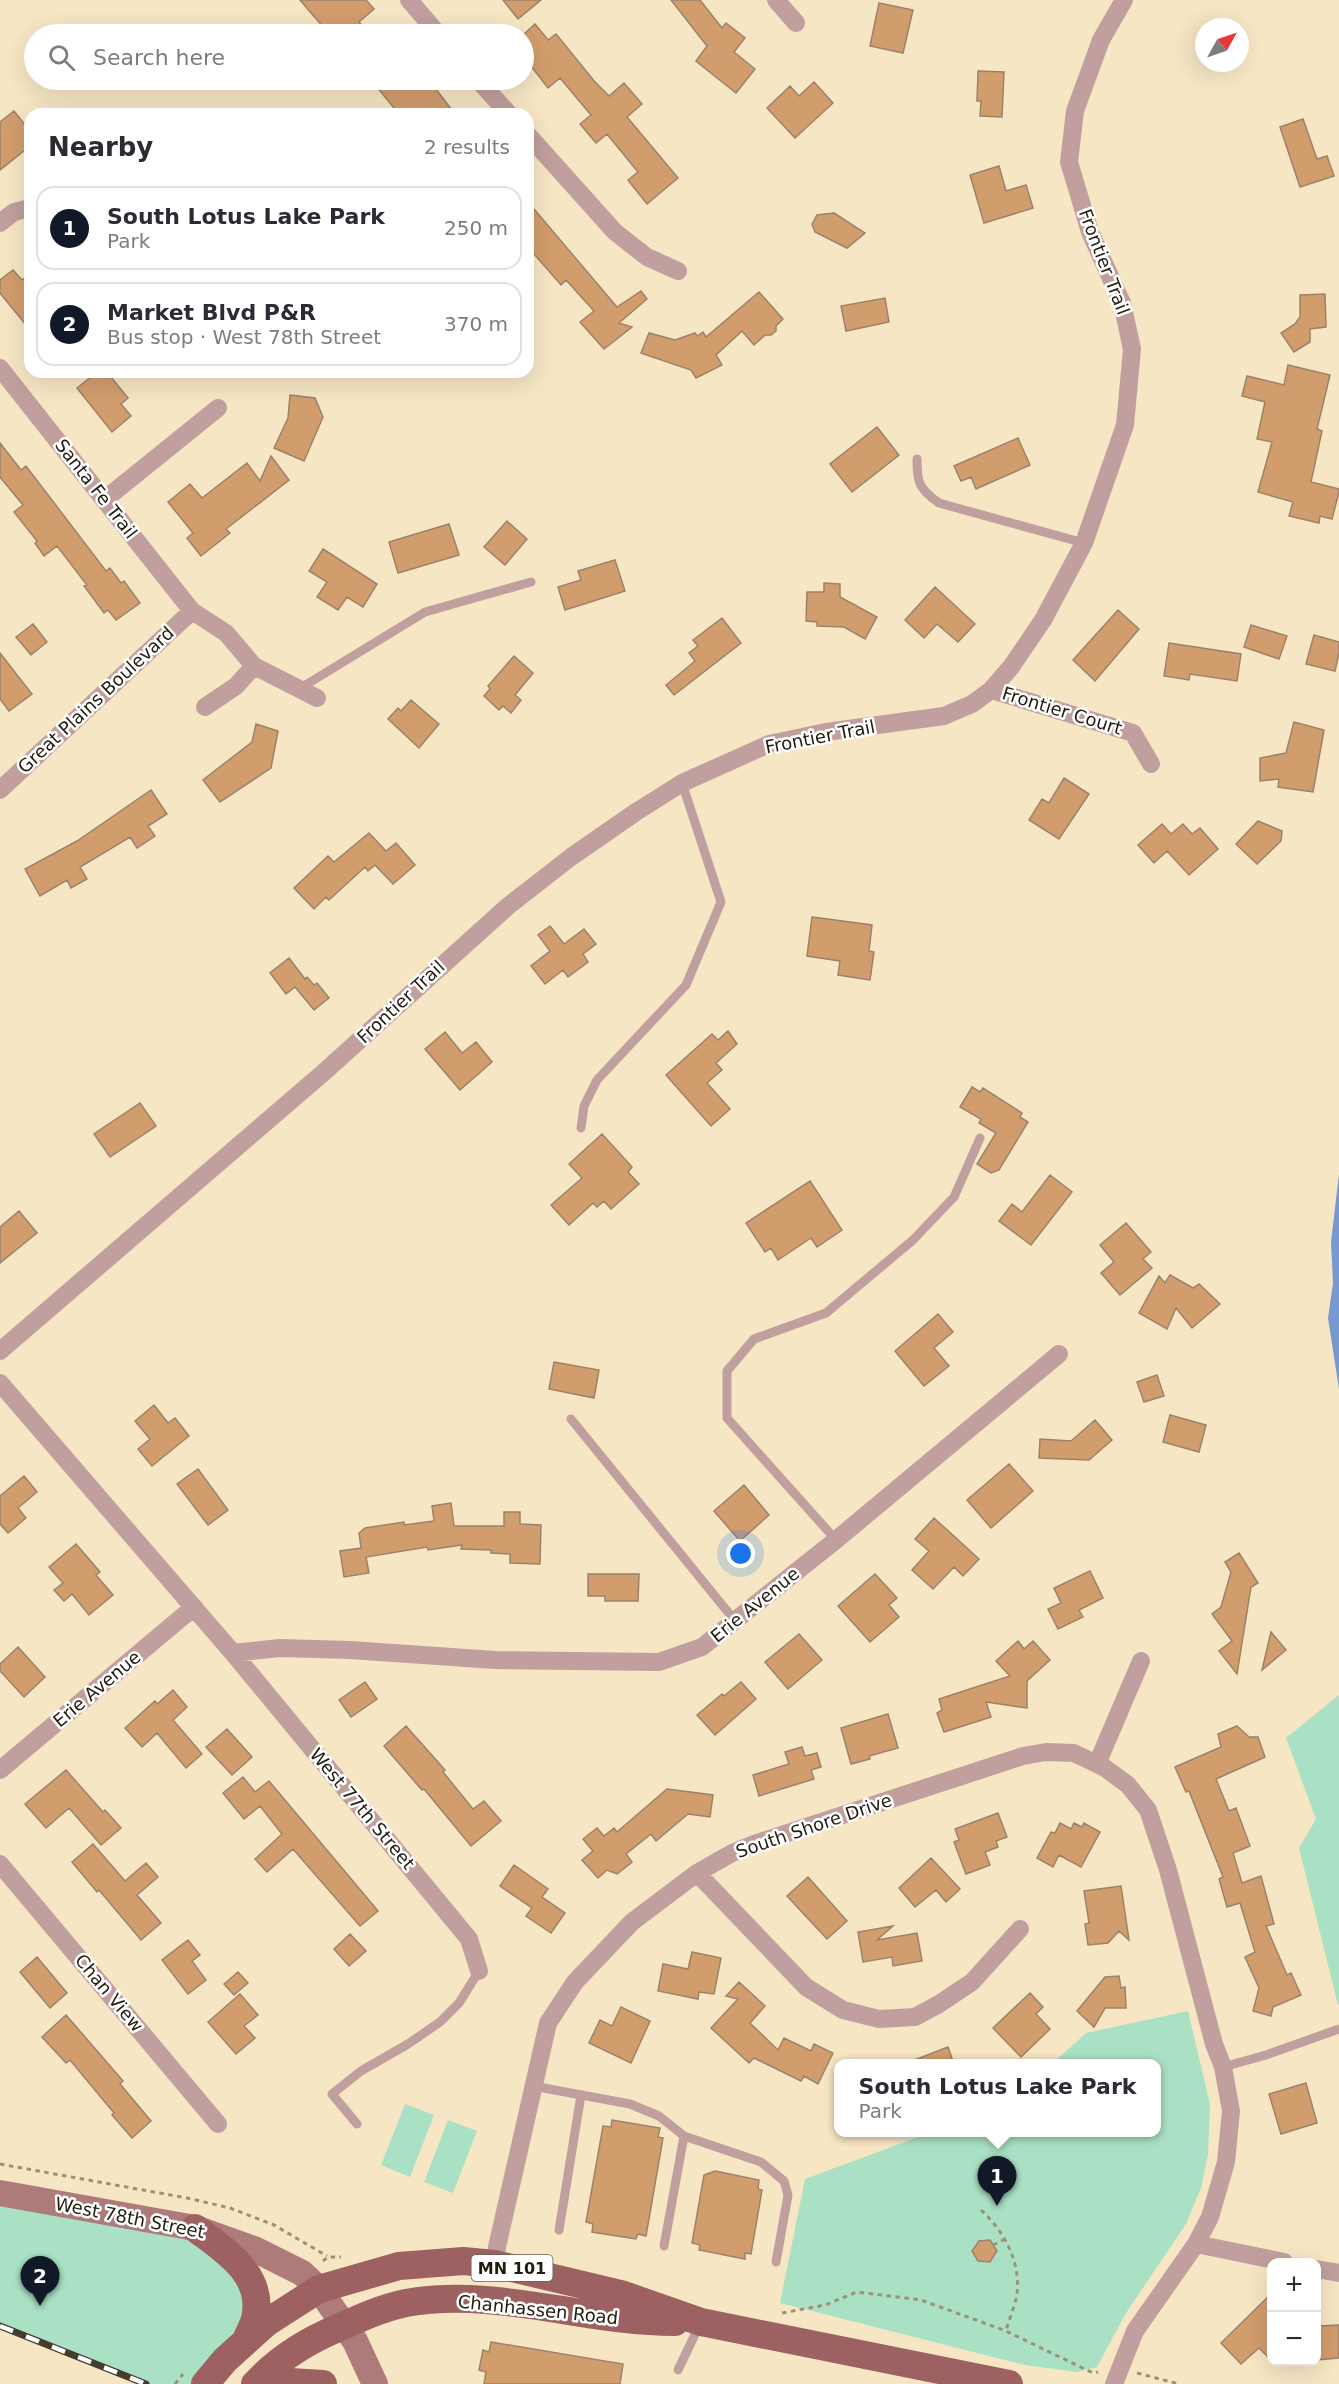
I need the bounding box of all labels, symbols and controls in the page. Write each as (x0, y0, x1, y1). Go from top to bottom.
north arrow (1195, 18, 1249, 72)
search box (24, 24, 534, 90)
icon: search (45, 41, 78, 74)
text: Search here (93, 45, 225, 70)
text: Nearby (48, 132, 153, 162)
text: 2 results (424, 135, 510, 159)
text: South Lotus Lake Park (107, 204, 385, 229)
street label: Frontier Trail (1075, 206, 1134, 318)
text: 1 (63, 216, 76, 240)
text: 250 m (444, 216, 508, 240)
text: Park (107, 229, 150, 253)
text: Market Blvd P&R (107, 300, 316, 325)
text: 2 (63, 312, 76, 336)
text: 370 m (444, 312, 508, 336)
text: Bus stop · West 78th Street (107, 325, 381, 349)
street label: Santa Fe Trail (51, 435, 142, 543)
street label: Great Plains Boulevard (13, 622, 178, 777)
street label: Frontier Court (1000, 682, 1125, 739)
street label: Frontier Trail (763, 716, 877, 757)
street label: Frontier Trail (353, 956, 449, 1047)
your location (726, 1539, 755, 1568)
street label: Erie Avenue (706, 1563, 803, 1647)
street label: Erie Avenue (49, 1646, 145, 1731)
street label: West 77th Street (306, 1744, 419, 1874)
street label: South Shore Drive (733, 1789, 895, 1862)
street label: Chan View (71, 1950, 148, 2036)
popup (834, 2059, 1161, 2137)
text: South Lotus Lake Park (859, 2074, 1136, 2099)
text: Park (859, 2099, 902, 2123)
pin: 1 (978, 2156, 1016, 2206)
street label: West 78th Street (54, 2193, 207, 2242)
road number: MN 101 (472, 2255, 552, 2281)
pin: 2 (20, 2256, 60, 2306)
map controls (1267, 2258, 1321, 2366)
button: + (1267, 2258, 1321, 2312)
street label: Chanhassen Road (457, 2291, 619, 2328)
button: − (1267, 2312, 1321, 2366)

